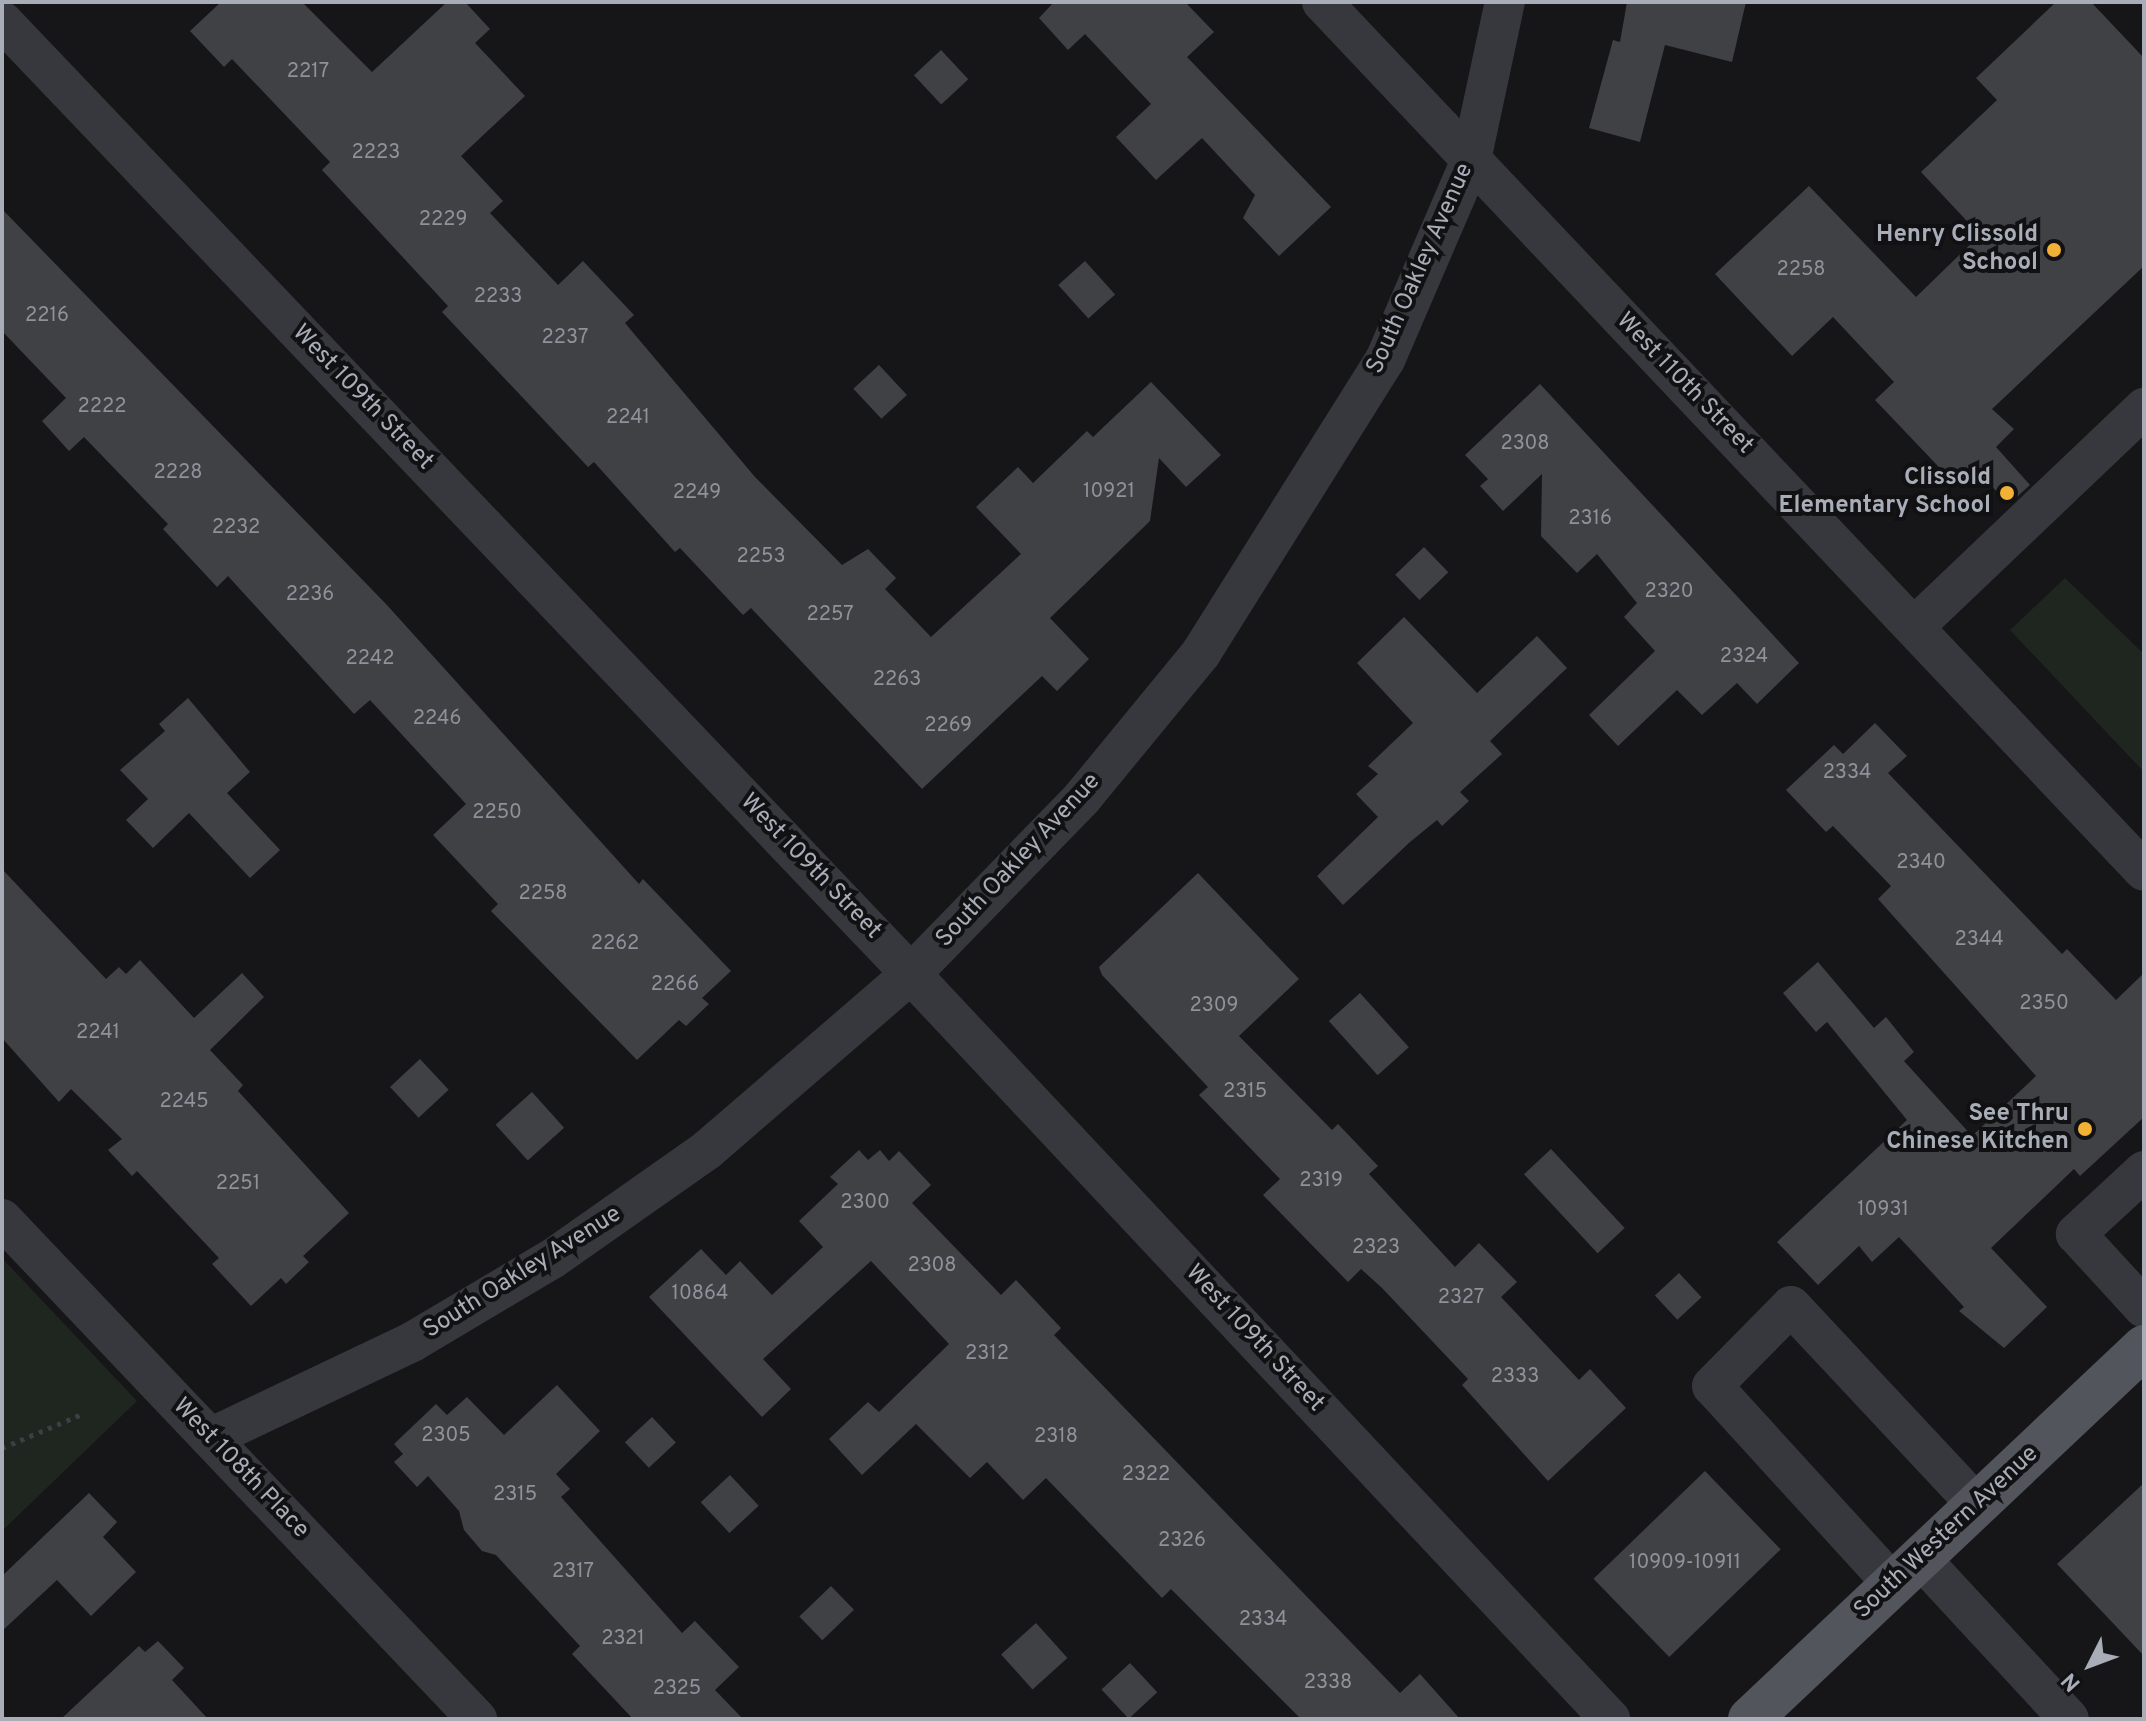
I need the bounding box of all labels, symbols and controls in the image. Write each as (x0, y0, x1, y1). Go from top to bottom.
house number: 2217 (287, 60, 329, 84)
house number: 2223 (352, 141, 400, 165)
street label: South Oakley Avenue (1361, 159, 1481, 379)
house number: 2229 (419, 208, 467, 232)
place label: Henry Clissold School (1876, 222, 2038, 278)
marker: Henry Clissold School (2045, 241, 2063, 259)
house number: 2258 (1776, 258, 1826, 282)
house number: 2233 (474, 285, 522, 309)
house number: 2216 (25, 304, 69, 328)
street label: West 110th Street (1609, 307, 1759, 461)
street label: West 109th Street (285, 319, 439, 477)
house number: 2237 (542, 326, 588, 350)
house number: 2222 (78, 395, 126, 419)
house number: 2241 (606, 406, 650, 430)
house number: 2308 (1500, 432, 1550, 456)
house number: 2228 (154, 461, 202, 485)
place label: Clissold Elementary School (1779, 465, 1991, 521)
house number: 10921 (1083, 480, 1135, 504)
house number: 2249 (673, 481, 721, 505)
marker: Clissold Elementary School (1998, 484, 2016, 502)
house number: 2316 (1568, 507, 1612, 531)
house number: 2232 (212, 516, 260, 540)
house number: 2253 (737, 545, 785, 569)
house number: 2320 (1645, 580, 1693, 604)
house number: 2236 (286, 583, 334, 607)
house number: 2257 (806, 603, 854, 627)
house number: 2324 (1720, 645, 1768, 669)
house number: 2242 (346, 647, 394, 671)
house number: 2263 (873, 668, 921, 692)
house number: 2246 (413, 707, 461, 731)
house number: 2269 (924, 714, 972, 738)
house number: 2334 (1823, 761, 1871, 785)
street label: South Oakley Avenue (931, 768, 1107, 954)
street label: West 109th Street (733, 788, 887, 946)
house number: 2250 (472, 801, 522, 825)
house number: 2340 (1896, 851, 1946, 875)
house number: 2258 (518, 882, 568, 906)
house number: 2344 (1954, 928, 2004, 952)
house number: 2262 (591, 932, 639, 956)
house number: 2266 (651, 973, 699, 997)
house number: 2350 (2019, 992, 2069, 1016)
house number: 2309 (1190, 994, 1238, 1018)
house number: 2241 (76, 1021, 120, 1045)
house number: 2315 (1223, 1080, 1267, 1104)
house number: 2245 (159, 1090, 209, 1114)
place label: See Thru Chinese Kitchen (1886, 1101, 2069, 1157)
marker: See Thru Chinese Kitchen (2076, 1120, 2094, 1138)
house number: 2319 (1299, 1169, 1343, 1193)
house number: 2251 (216, 1172, 260, 1196)
house number: 2300 (840, 1191, 890, 1215)
house number: 10931 (1857, 1198, 1909, 1222)
street label: South Oakley Avenue (419, 1200, 627, 1346)
house number: 2323 (1352, 1236, 1400, 1260)
house number: 2308 (907, 1254, 957, 1278)
street label: West 109th Street (1178, 1259, 1330, 1419)
house number: 10864 (672, 1282, 728, 1306)
house number: 2327 (1438, 1286, 1484, 1310)
house number: 2312 (965, 1342, 1009, 1366)
house number: 2333 (1491, 1365, 1539, 1389)
street label: West 108th Place (166, 1393, 314, 1545)
house number: 2305 (421, 1424, 471, 1448)
house number: 2318 (1034, 1425, 1078, 1449)
street label: South Western Avenue (1848, 1440, 2046, 1626)
house number: 2322 (1122, 1463, 1170, 1487)
house number: 2315 (493, 1483, 537, 1507)
house number: 2326 (1158, 1529, 1206, 1553)
house number: 10909-10911 (1629, 1551, 1741, 1575)
house number: 2317 (552, 1560, 594, 1584)
house number: 2334 (1239, 1608, 1287, 1632)
north arrow (2050, 1625, 2130, 1705)
house number: 2321 (601, 1627, 645, 1651)
text: N (2056, 1666, 2087, 1696)
house number: 2338 (1304, 1671, 1352, 1695)
house number: 2325 (653, 1677, 701, 1701)

